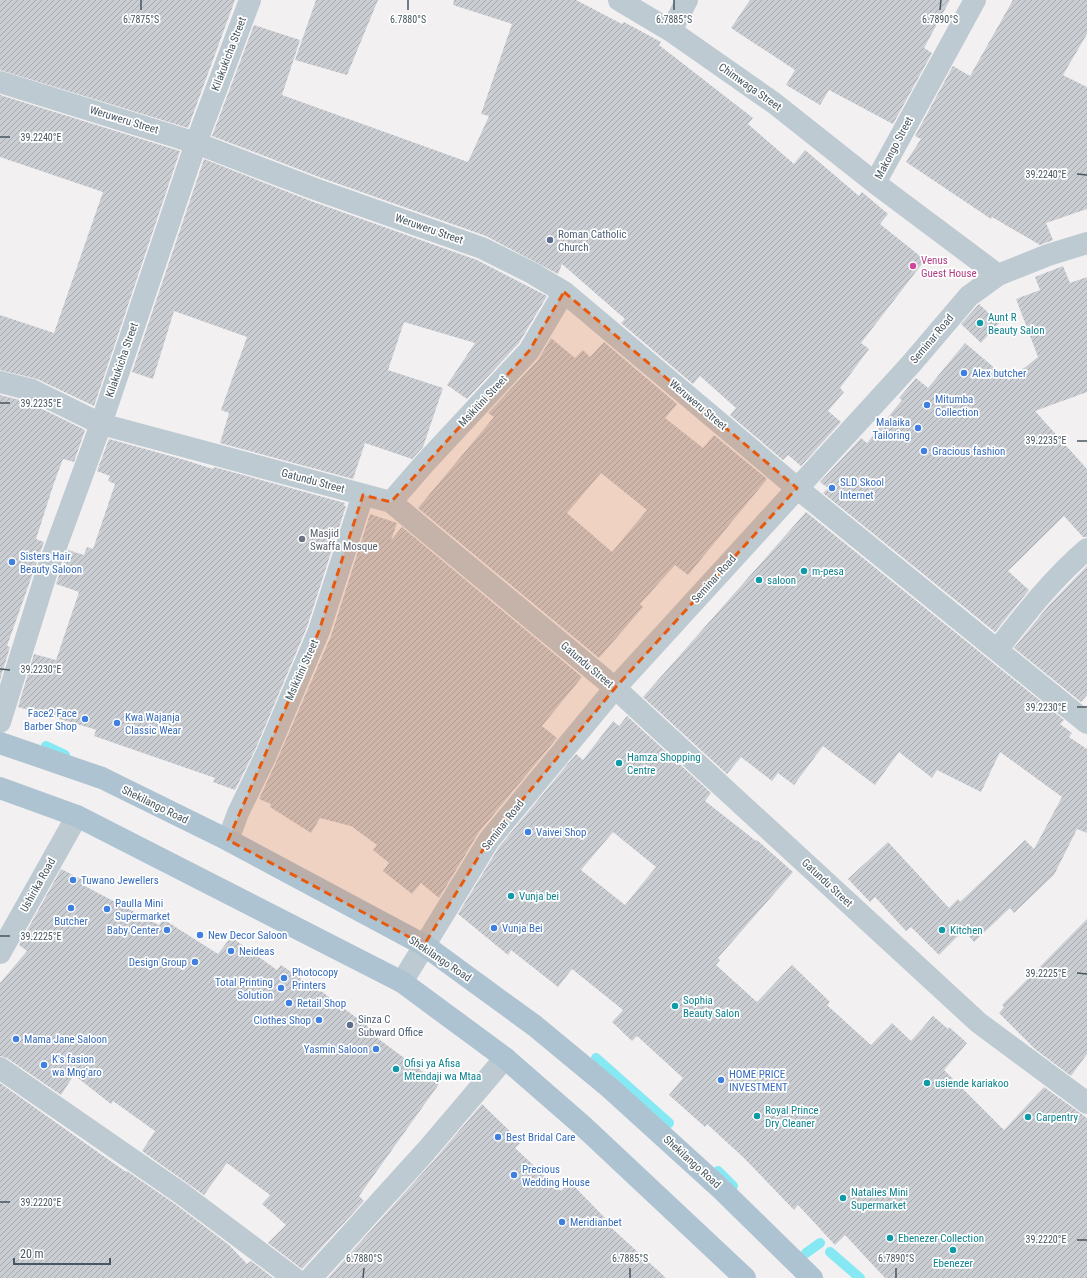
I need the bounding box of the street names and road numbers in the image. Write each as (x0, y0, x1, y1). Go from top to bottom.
street label: Kilakukicha Street (209, 15, 249, 93)
street label: Chimwaga Street (716, 61, 784, 113)
street label: Weruweru Street (88, 103, 160, 137)
street label: Makongo Street (872, 115, 916, 181)
street label: Weruweru Street (393, 211, 465, 247)
street label: Seminar Road (908, 312, 956, 366)
street label: Kilakukicha Street (103, 321, 141, 399)
street label: Msikitini Street (456, 373, 510, 429)
street label: Weruweru Street (667, 377, 729, 433)
street label: Gatundu Street (280, 466, 346, 496)
street label: Seminar Road (689, 552, 739, 606)
street label: Msikitini Street (283, 638, 321, 702)
street label: Gatundu Street (558, 639, 616, 691)
street label: Shekilango Road (120, 783, 190, 827)
street label: Seminar Road (479, 797, 527, 853)
street label: Ushirika Road (18, 856, 58, 914)
street label: Gatundu Street (799, 856, 855, 910)
street label: Shekilango Road (406, 933, 474, 985)
street label: Shekilango Road (661, 1133, 723, 1191)

